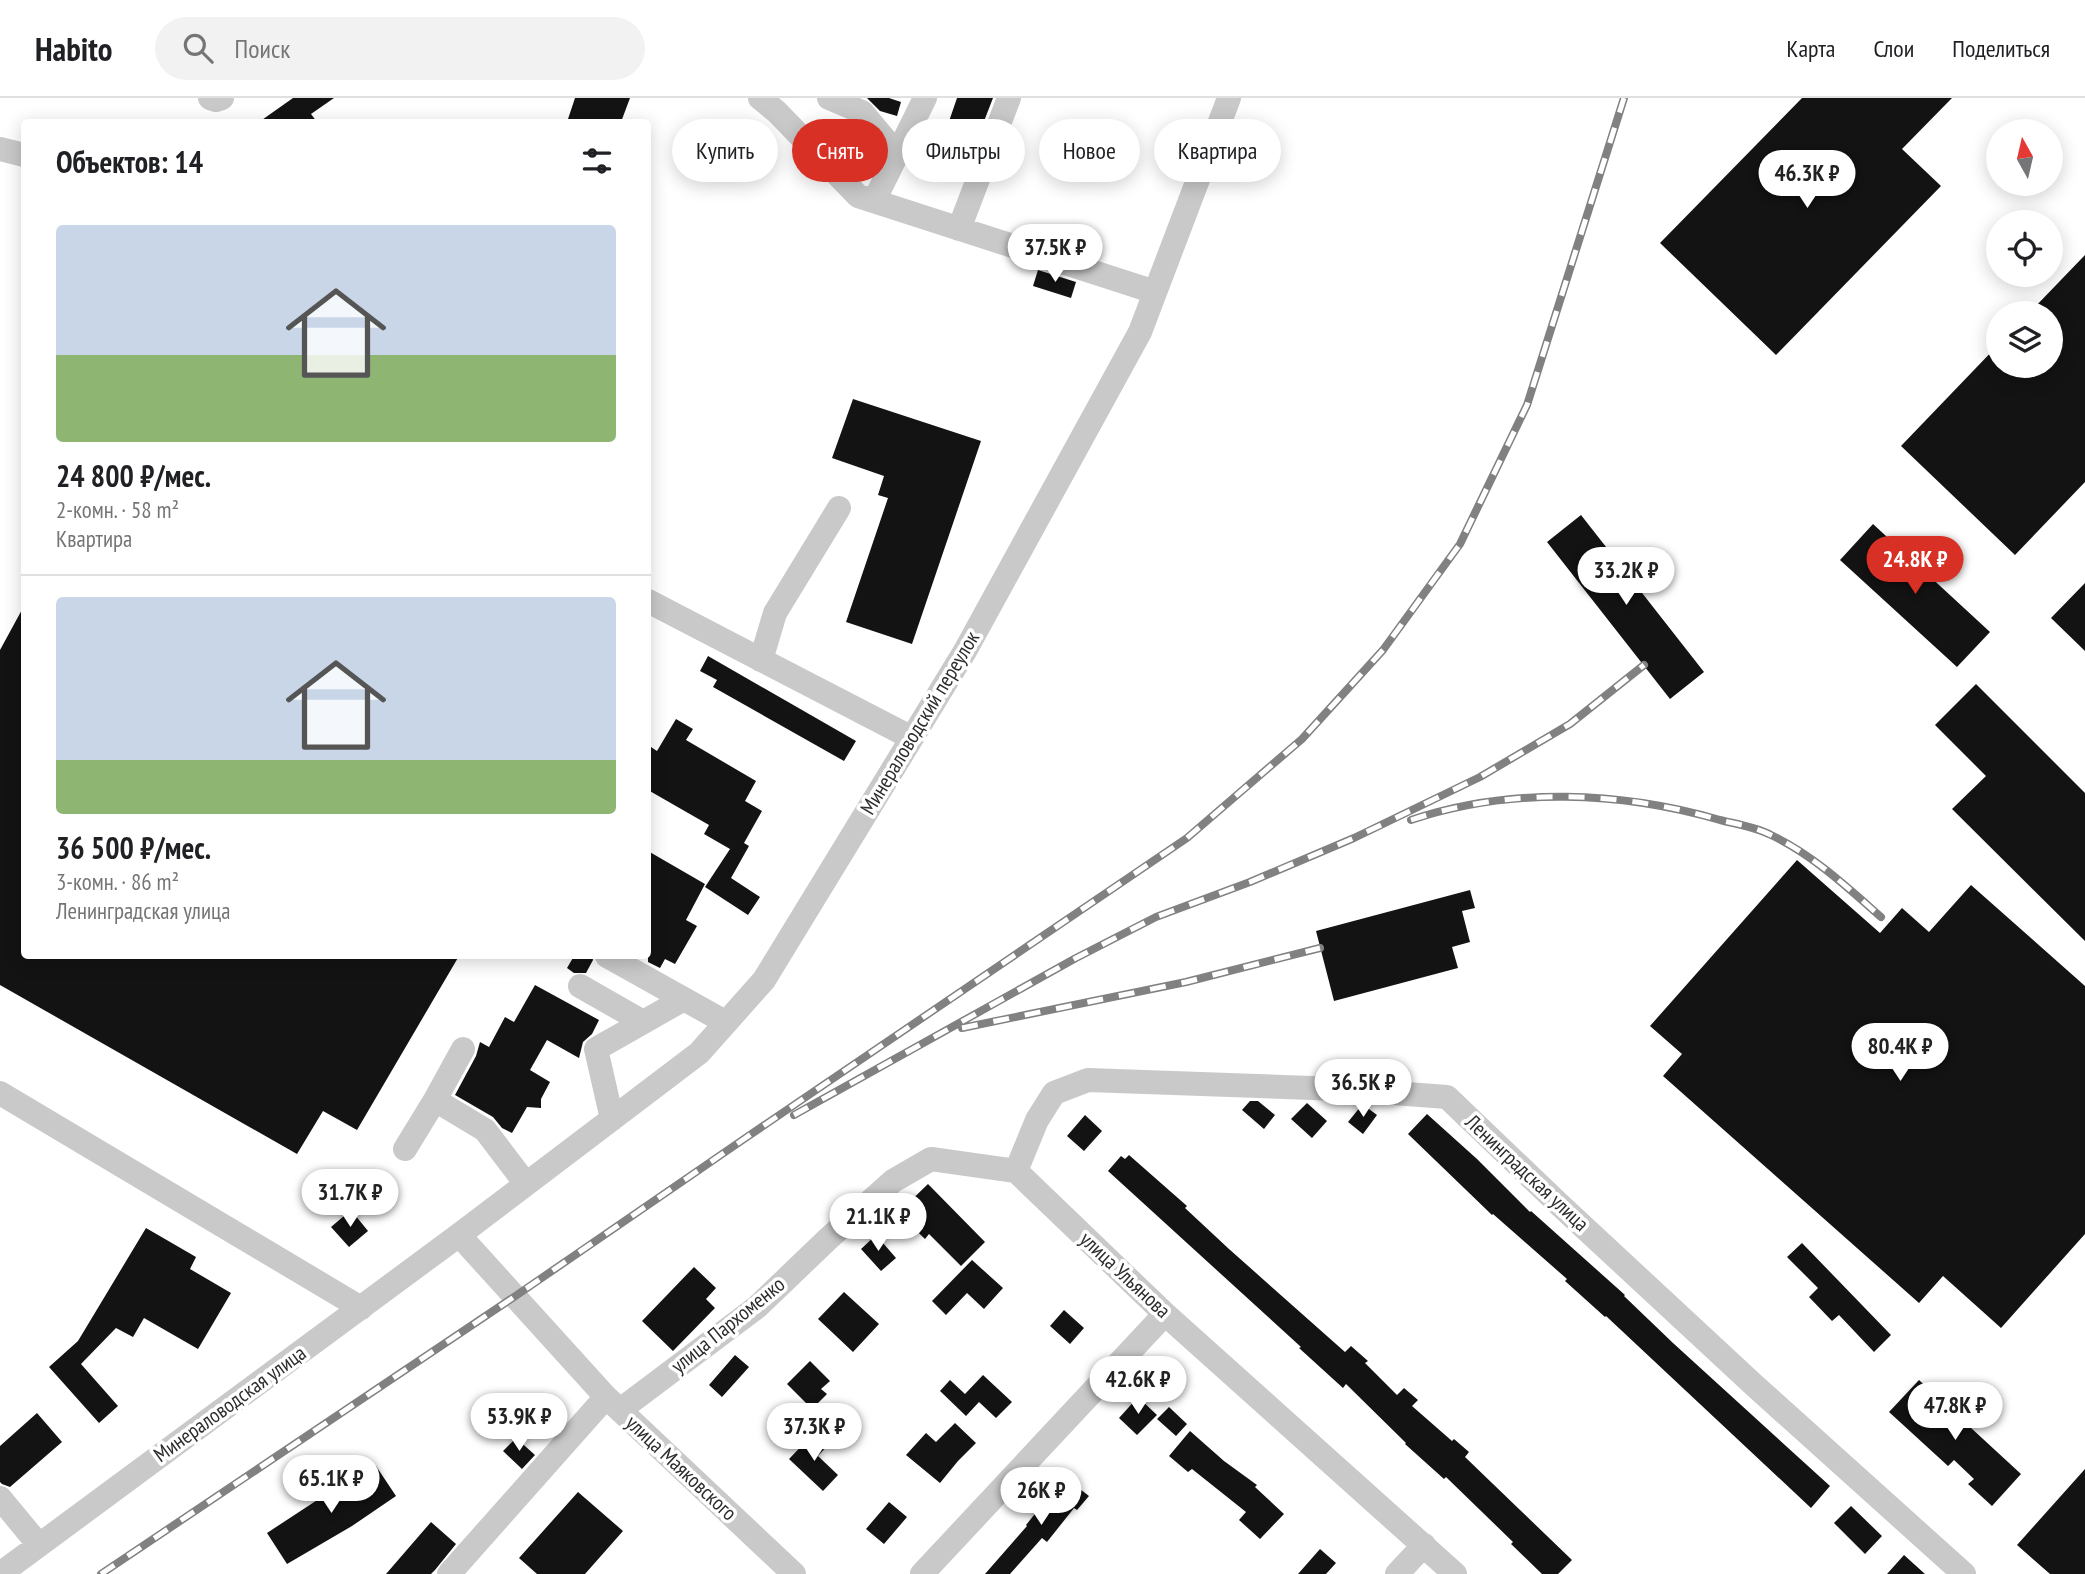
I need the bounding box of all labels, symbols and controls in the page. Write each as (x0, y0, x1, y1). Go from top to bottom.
search box (155, 17, 645, 80)
text: Habito (35, 27, 113, 70)
icon: search (179, 29, 217, 67)
text: Поиск (235, 32, 290, 65)
text: Карта (1787, 33, 1835, 64)
text: Слои (1873, 33, 1914, 64)
text: Поделиться (1952, 33, 2050, 64)
chip: Купить (672, 119, 778, 182)
chip: Снять (792, 119, 888, 182)
chip: Фильтры (902, 119, 1025, 182)
chip: Новое (1039, 119, 1140, 182)
chip: Квартира (1154, 119, 1281, 182)
north arrow (1986, 119, 2063, 196)
map controls (1986, 119, 2063, 378)
text: Объектов: 14 (56, 142, 203, 181)
icon: filters (578, 142, 616, 180)
pin: 46.3K ₽ (1742, 150, 1872, 210)
text: 46.3K ₽ (1775, 158, 1839, 187)
button: locate (1986, 210, 2063, 287)
pin: 37.5K ₽ (990, 225, 1120, 284)
text: 37.5K ₽ (1024, 232, 1086, 261)
icon: home (273, 270, 399, 396)
button: layers (1986, 301, 2063, 378)
text: 24 800 ₽/мес. (56, 456, 211, 495)
text: 2-комн. · 58 m² (56, 495, 179, 524)
text: Квартира (56, 524, 132, 553)
pin: 24.8K ₽ (1850, 536, 1980, 596)
text: 24.8K ₽ (1883, 544, 1947, 573)
pin: 33.2K ₽ (1561, 547, 1691, 607)
text: 33.2K ₽ (1594, 555, 1658, 584)
street label: Минераловодский переулок (854, 626, 985, 819)
icon: home (273, 642, 399, 768)
text: 36 500 ₽/мес. (56, 828, 211, 867)
text: 3-комн. · 86 m² (56, 867, 179, 896)
text: Ленинградская улица (56, 896, 230, 925)
pin: 80.4K ₽ (1835, 1024, 1965, 1083)
text: 80.4K ₽ (1868, 1031, 1932, 1060)
pin: 36.5K ₽ (1298, 1060, 1428, 1119)
text: 36.5K ₽ (1331, 1067, 1395, 1096)
street label: Ленинградская улица (1459, 1108, 1595, 1237)
pin: 31.7K ₽ (285, 1170, 415, 1229)
text: 31.7K ₽ (318, 1177, 382, 1206)
pin: 21.1K ₽ (813, 1194, 943, 1253)
text: 21.1K ₽ (846, 1201, 910, 1230)
street label: улица Ульянова (1074, 1226, 1176, 1324)
street label: улица Пархоменко (665, 1270, 790, 1379)
street label: Минераловодская улица (148, 1339, 311, 1468)
pin: 42.6K ₽ (1073, 1356, 1203, 1416)
text: 42.6K ₽ (1106, 1364, 1170, 1393)
pin: 47.8K ₽ (1890, 1382, 2020, 1442)
text: 47.8K ₽ (1924, 1390, 1986, 1419)
pin: 53.9K ₽ (454, 1394, 584, 1453)
text: 53.9K ₽ (487, 1401, 551, 1430)
pin: 37.3K ₽ (749, 1404, 879, 1463)
street label: улица Маяковского (620, 1409, 743, 1526)
text: 37.3K ₽ (783, 1411, 845, 1440)
pin: 65.1K ₽ (266, 1456, 396, 1515)
text: 65.1K ₽ (299, 1463, 363, 1492)
pin: 26K ₽ (992, 1468, 1090, 1527)
text: 26K ₽ (1016, 1475, 1066, 1504)

